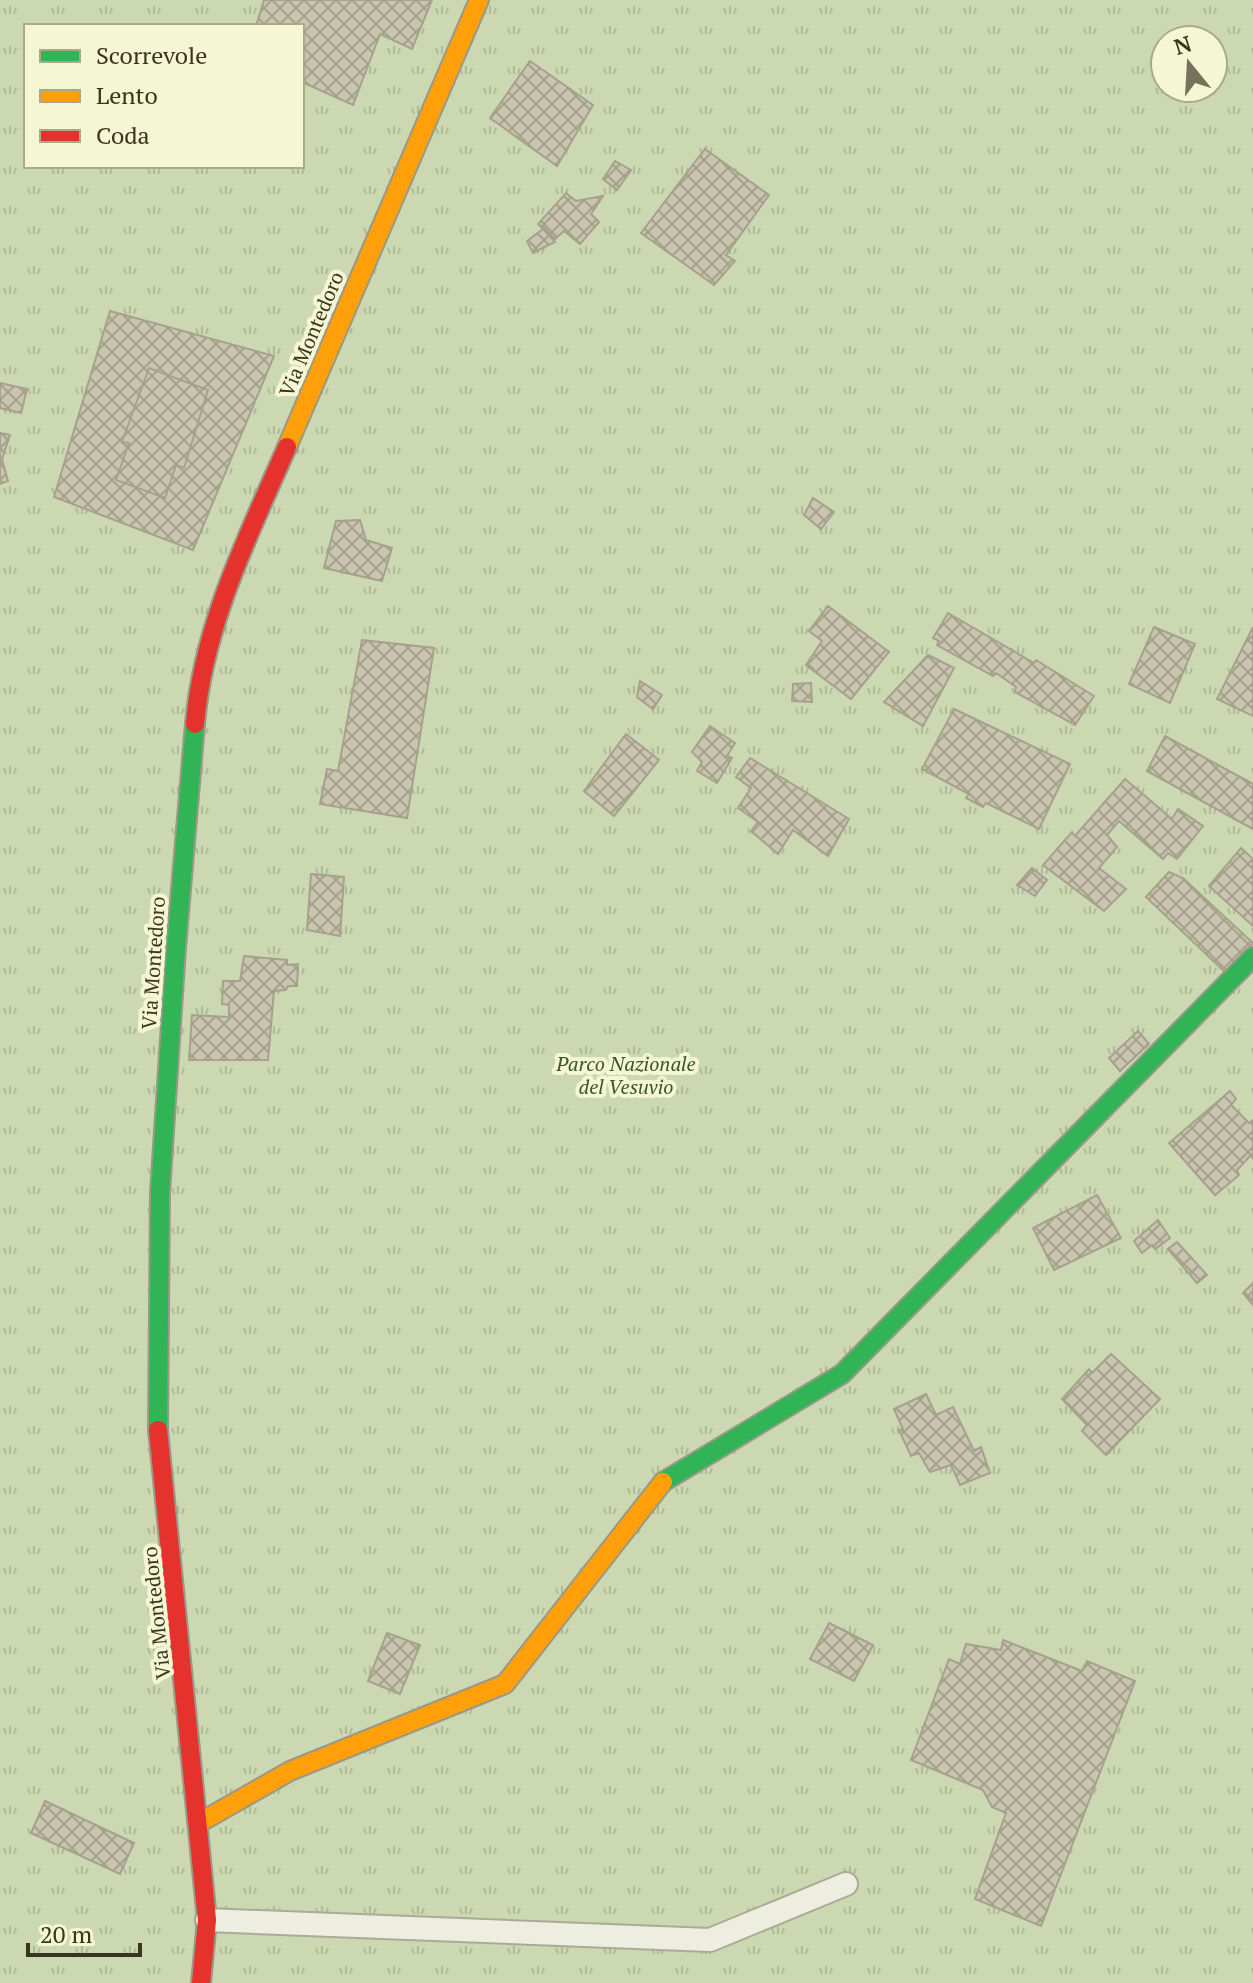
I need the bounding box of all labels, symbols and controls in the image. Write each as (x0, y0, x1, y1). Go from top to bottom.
legend (24, 24, 304, 168)
north arrow (1149, 24, 1229, 104)
text: N (1170, 28, 1195, 61)
text: Scorrevole (96, 39, 207, 71)
text: Lento (96, 79, 158, 111)
text: Coda (96, 119, 150, 151)
street label: Via Montedoro (273, 267, 349, 401)
street label: Via Montedoro (135, 896, 171, 1030)
park label: Parco Nazionale del Vesuvio (555, 1050, 696, 1100)
street label: Via Montedoro (136, 1545, 176, 1681)
scale bar (28, 1907, 140, 1957)
text: 20 m (40, 1918, 92, 1950)

